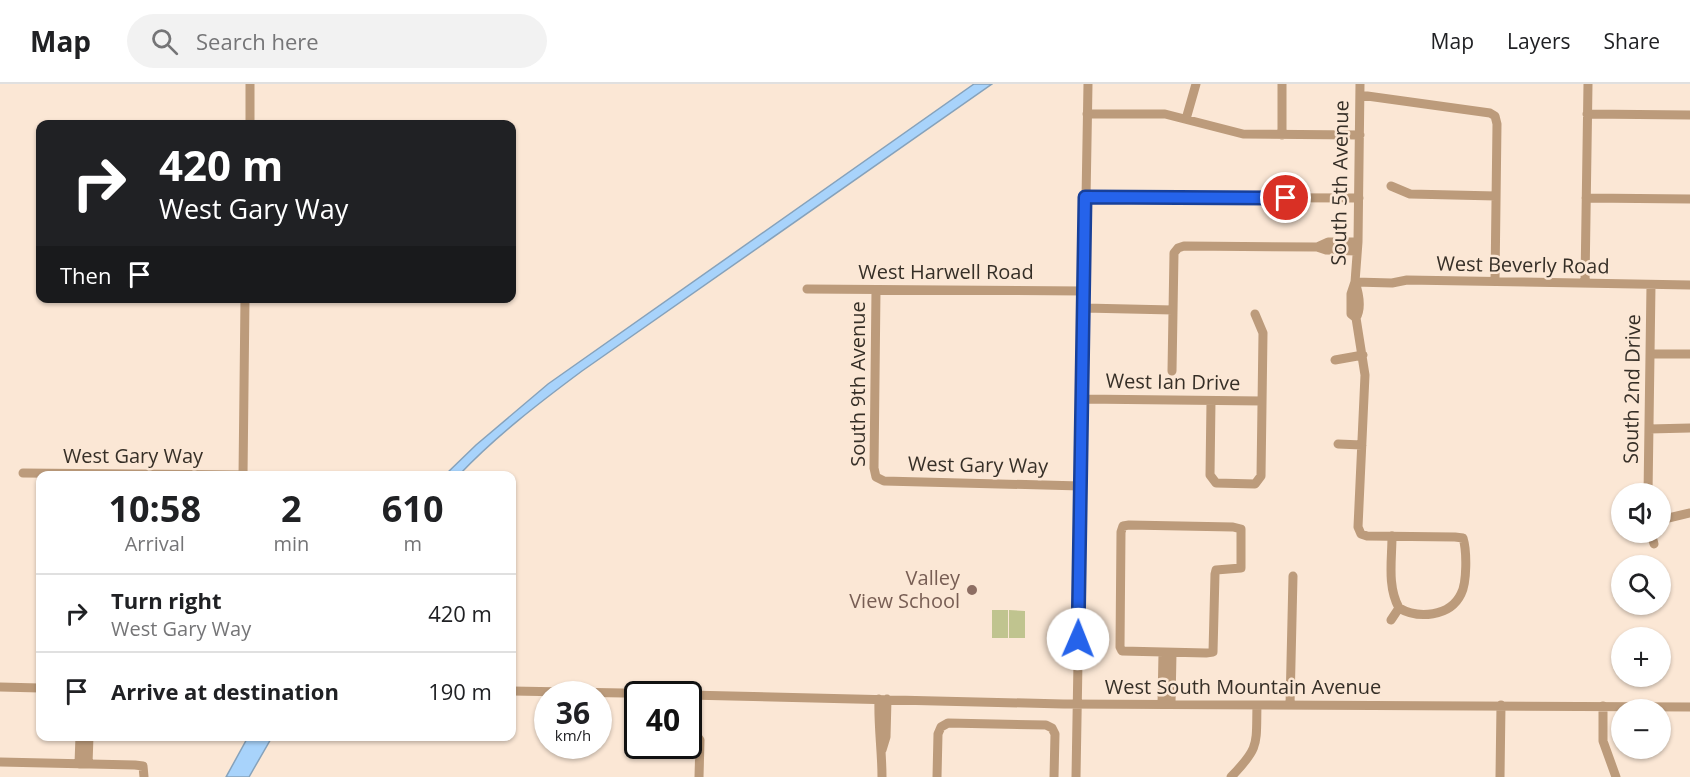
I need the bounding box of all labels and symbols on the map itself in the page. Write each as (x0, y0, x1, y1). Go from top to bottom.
street label: South 5th Avenue (1325, 100, 1354, 266)
pin (1260, 172, 1311, 223)
street label: West Beverly Road (1436, 249, 1610, 280)
street label: West Harwell Road (858, 258, 1034, 285)
street label: South 9th Avenue (844, 301, 871, 467)
street label: South 2nd Drive (1617, 314, 1646, 464)
street label: West Ian Drive (1105, 367, 1241, 396)
street label: West Gary Way (63, 442, 204, 469)
street label: West Gary Way (908, 450, 1049, 479)
place label: Valley View School (849, 564, 961, 614)
marker: Valley View School (965, 583, 979, 597)
position arrow (1046, 607, 1110, 671)
street label: West South Mountain Avenue (1105, 673, 1381, 700)
speed limit sign: 40 (624, 681, 702, 759)

